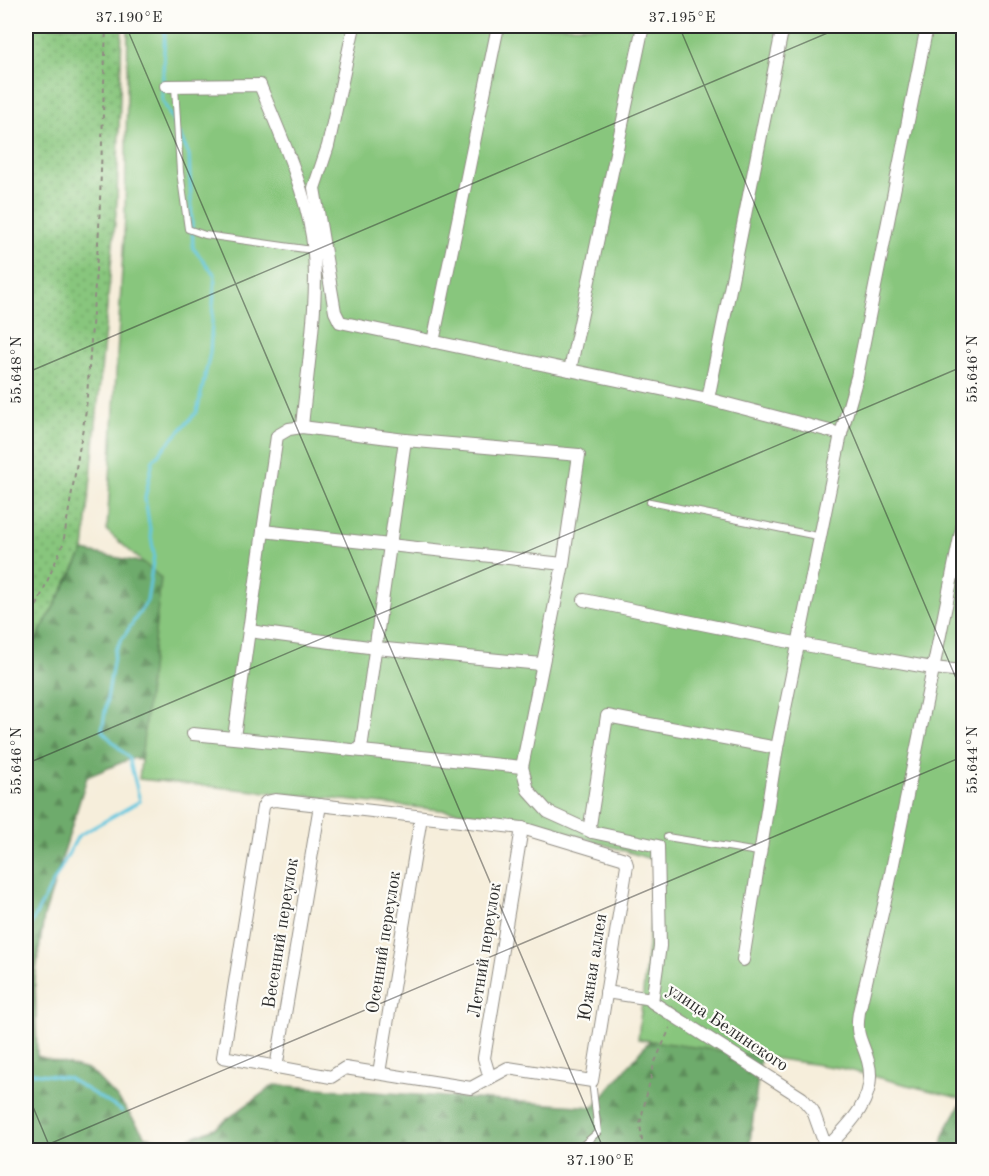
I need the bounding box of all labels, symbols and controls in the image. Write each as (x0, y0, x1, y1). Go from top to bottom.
text: 37.190°E (96, 11, 162, 26)
text: 37.195°E (649, 11, 715, 26)
text: 55.646°N (966, 335, 981, 403)
text: 55.648°N (10, 336, 25, 404)
text: 55.644°N (966, 726, 981, 794)
text: 55.646°N (10, 727, 25, 795)
street label: Весенний переулок (260, 857, 302, 1010)
street label: Осенний переулок (364, 870, 404, 1015)
street label: Летний переулок (465, 881, 505, 1019)
street label: Южная аллея (576, 912, 610, 1022)
street label: улица Белинского (663, 981, 792, 1075)
text: 37.190°E (567, 1154, 633, 1169)

